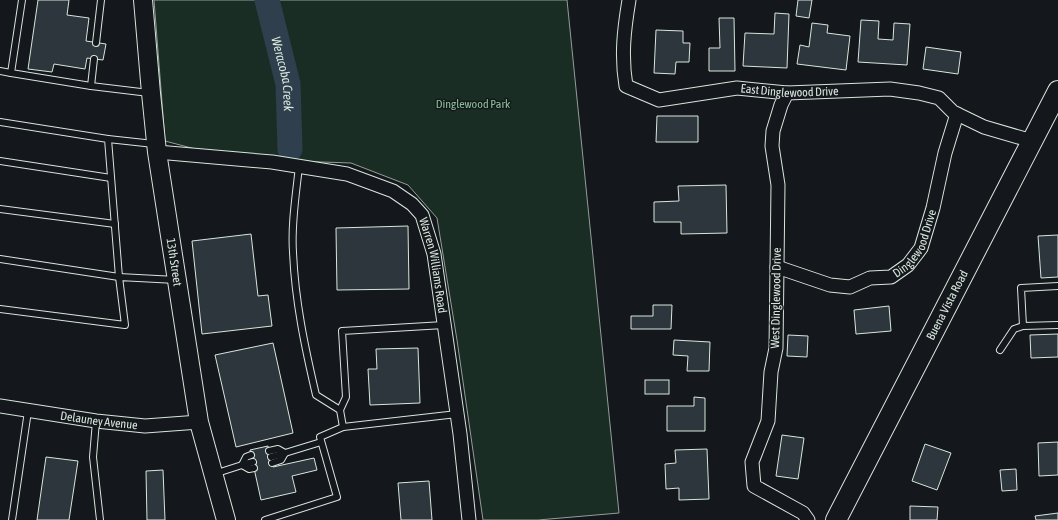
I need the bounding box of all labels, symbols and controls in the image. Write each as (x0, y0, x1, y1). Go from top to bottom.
water label: Weracoba Creek (269, 35, 296, 112)
street label: East Dinglewood Drive (740, 81, 839, 100)
park label: Dinglewood Park (436, 97, 511, 111)
street label: Dinglewood Drive (890, 208, 939, 280)
street label: Warren Williams Road (416, 216, 449, 314)
street label: 13th Street (163, 237, 185, 288)
street label: West Dinglewood Drive (768, 247, 784, 349)
street label: Buena Vista Road (923, 268, 971, 342)
street label: Delauney Avenue (59, 409, 138, 432)

